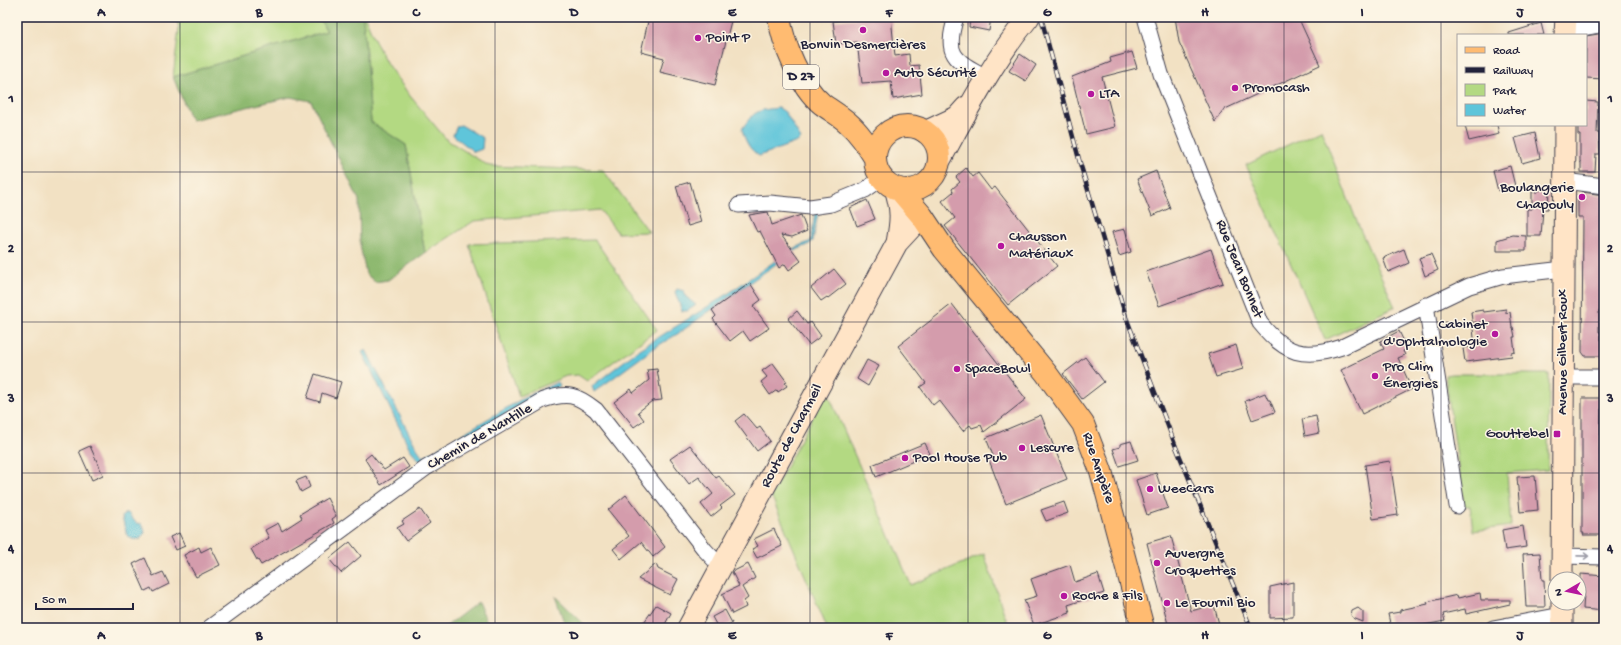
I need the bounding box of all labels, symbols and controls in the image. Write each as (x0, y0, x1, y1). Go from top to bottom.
text: A (96, 6, 106, 21)
text: B (255, 6, 264, 21)
text: C (411, 6, 421, 21)
text: D (569, 6, 579, 21)
text: E (728, 6, 737, 21)
text: F (885, 6, 894, 21)
text: G (1043, 6, 1052, 21)
text: H (1201, 6, 1209, 21)
text: I (1360, 6, 1364, 21)
text: J (1516, 6, 1525, 21)
marker: Bonvin Desmercières (858, 25, 868, 35)
place label: Point P (705, 29, 751, 47)
marker: Point P (693, 33, 703, 43)
legend (1457, 34, 1587, 126)
place label: Bonvin Desmercières (800, 36, 926, 54)
text: Road (1493, 45, 1520, 59)
place label: Auto Sécurité (894, 64, 977, 82)
road number: D 27 (783, 65, 819, 89)
text: Railway (1493, 65, 1533, 79)
marker: Auto Sécurité (881, 68, 891, 78)
place label: Promocash (1242, 79, 1310, 97)
marker: Promocash (1230, 83, 1240, 93)
place label: LTA (1099, 85, 1120, 103)
text: Park (1492, 85, 1518, 99)
marker: LTA (1086, 89, 1096, 99)
text: 1 (7, 92, 14, 107)
text: 1 (1606, 92, 1613, 107)
text: Water (1493, 105, 1527, 119)
place label: Boulangerie Chapouly (1499, 179, 1575, 214)
marker: Boulangerie Chapouly (1577, 192, 1587, 202)
street label: Rue Jean Bonnet (1211, 217, 1268, 323)
place label: Chausson Matériaux (1009, 228, 1074, 263)
marker: Chausson Matériaux (996, 241, 1006, 251)
text: 2 (8, 242, 15, 257)
text: 2 (1607, 242, 1614, 257)
street label: Avenue Gilbert Roux (1554, 289, 1572, 415)
place label: Cabinet d'Ophtalmologie (1383, 316, 1489, 351)
marker: Cabinet d'Ophtalmologie (1490, 329, 1500, 339)
place label: Pro Clim Énergies (1382, 358, 1438, 393)
place label: SpaceBowl (965, 360, 1031, 378)
marker: SpaceBowl (952, 364, 962, 374)
marker: Pro Clim Énergies (1370, 371, 1380, 381)
street label: Route de Charmeil (757, 381, 827, 491)
text: 3 (7, 392, 15, 407)
text: 3 (1606, 392, 1614, 407)
street label: Chemin de Nantille (425, 400, 536, 474)
place label: Gouttebel (1486, 425, 1549, 443)
marker: Gouttebel (1552, 429, 1562, 439)
street label: Rue Ampère (1077, 430, 1119, 506)
place label: Lescure (1030, 439, 1074, 457)
marker: Lescure (1017, 443, 1027, 453)
place label: Pool House Pub (912, 449, 1007, 467)
marker: Pool House Pub (900, 453, 910, 463)
place label: WeeCars (1158, 480, 1214, 498)
marker: WeeCars (1145, 484, 1155, 494)
text: 4 (7, 542, 15, 557)
text: 4 (1606, 542, 1614, 557)
place label: Auvergne Croquettes (1165, 545, 1236, 580)
one-way arrow (1576, 552, 1589, 560)
marker: Auvergne Croquettes (1152, 558, 1162, 568)
north arrow (1547, 571, 1587, 611)
scale bar (36, 585, 133, 611)
place label: Roche & Fils (1072, 587, 1143, 605)
text: N (1553, 588, 1566, 597)
marker: Roche & Fils (1059, 591, 1069, 601)
text: 50 m (42, 594, 67, 608)
place label: Le Fournil Bio (1175, 594, 1256, 612)
marker: Le Fournil Bio (1162, 598, 1172, 608)
text: A (96, 629, 106, 644)
text: B (255, 629, 264, 644)
text: C (411, 629, 421, 644)
text: D (569, 629, 579, 644)
text: E (728, 629, 737, 644)
text: F (885, 629, 894, 644)
text: G (1043, 629, 1052, 644)
text: H (1201, 629, 1209, 644)
text: I (1360, 629, 1364, 644)
text: J (1516, 629, 1525, 644)

